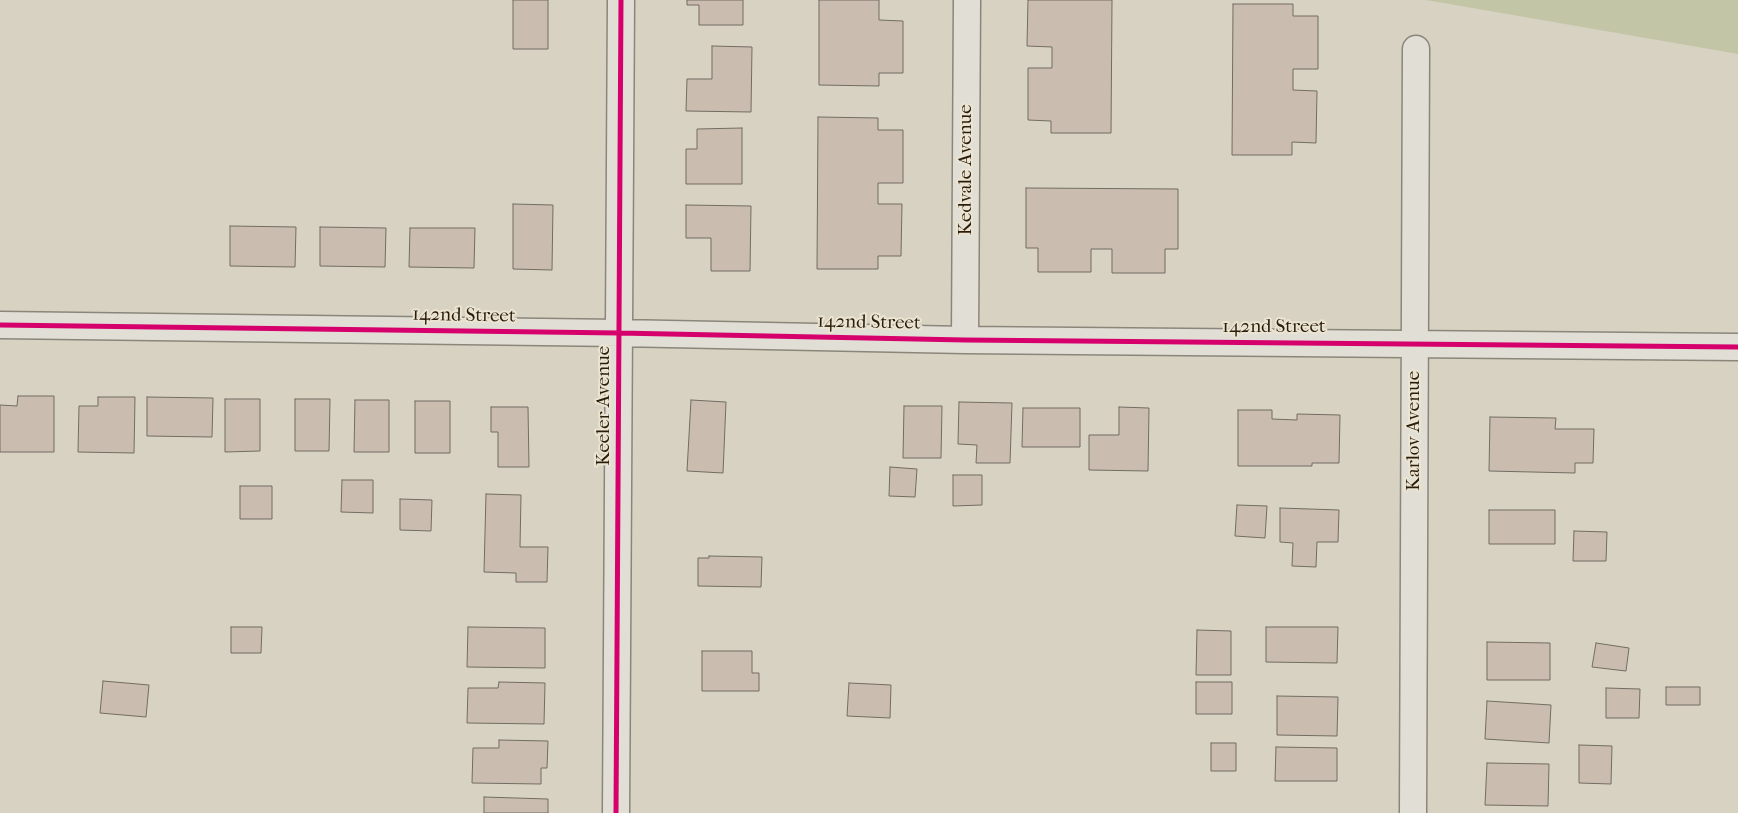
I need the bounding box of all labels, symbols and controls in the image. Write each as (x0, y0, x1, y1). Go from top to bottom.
street label: Kedvale Avenue (955, 104, 977, 236)
street label: 142nd Street (412, 304, 516, 328)
street label: 142nd Street (817, 311, 921, 335)
street label: 142nd Street (1222, 316, 1326, 338)
street label: Keeler Avenue (593, 346, 615, 466)
street label: Karlov Avenue (1403, 371, 1425, 491)

